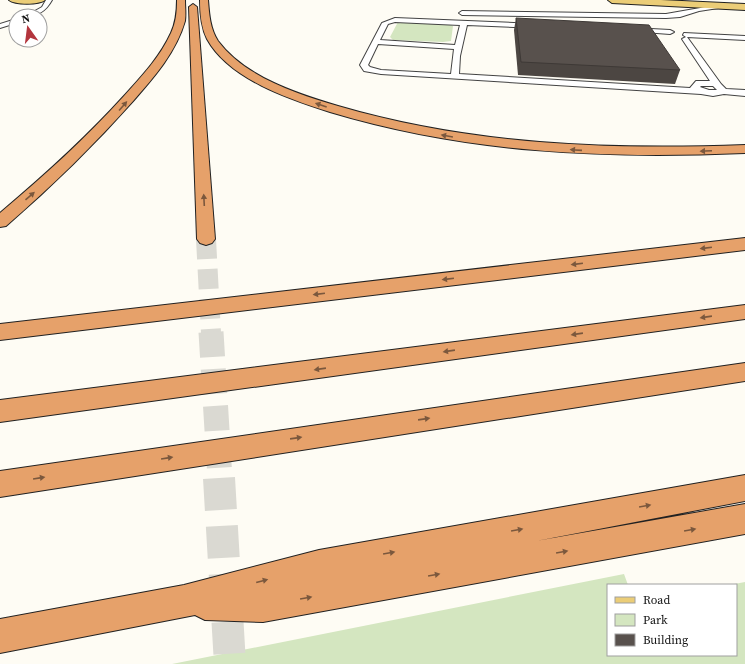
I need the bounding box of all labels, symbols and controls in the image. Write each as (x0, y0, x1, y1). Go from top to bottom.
north arrow (8, 8, 48, 48)
text: N (20, 11, 31, 27)
one-way arrow (118, 101, 128, 111)
one-way arrow (315, 101, 327, 107)
one-way arrow (441, 133, 453, 139)
one-way arrow (570, 147, 582, 154)
one-way arrow (700, 147, 712, 154)
one-way arrow (25, 192, 34, 201)
one-way arrow (201, 193, 207, 206)
one-way arrow (700, 245, 712, 252)
one-way arrow (571, 260, 583, 267)
one-way arrow (442, 276, 454, 282)
one-way arrow (313, 291, 325, 297)
one-way arrow (700, 314, 712, 320)
one-way arrow (571, 331, 584, 337)
one-way arrow (443, 348, 455, 354)
one-way arrow (314, 365, 326, 372)
one-way arrow (418, 416, 430, 422)
one-way arrow (289, 435, 302, 441)
one-way arrow (161, 455, 173, 461)
one-way arrow (32, 474, 45, 480)
one-way arrow (639, 503, 651, 509)
one-way arrow (511, 526, 523, 532)
one-way arrow (684, 527, 696, 533)
one-way arrow (556, 549, 568, 555)
one-way arrow (383, 550, 395, 556)
one-way arrow (428, 572, 440, 578)
one-way arrow (256, 578, 268, 584)
legend (607, 584, 737, 656)
text: Road (643, 592, 670, 608)
one-way arrow (300, 594, 312, 600)
text: Park (643, 612, 668, 628)
text: Building (643, 632, 688, 648)

